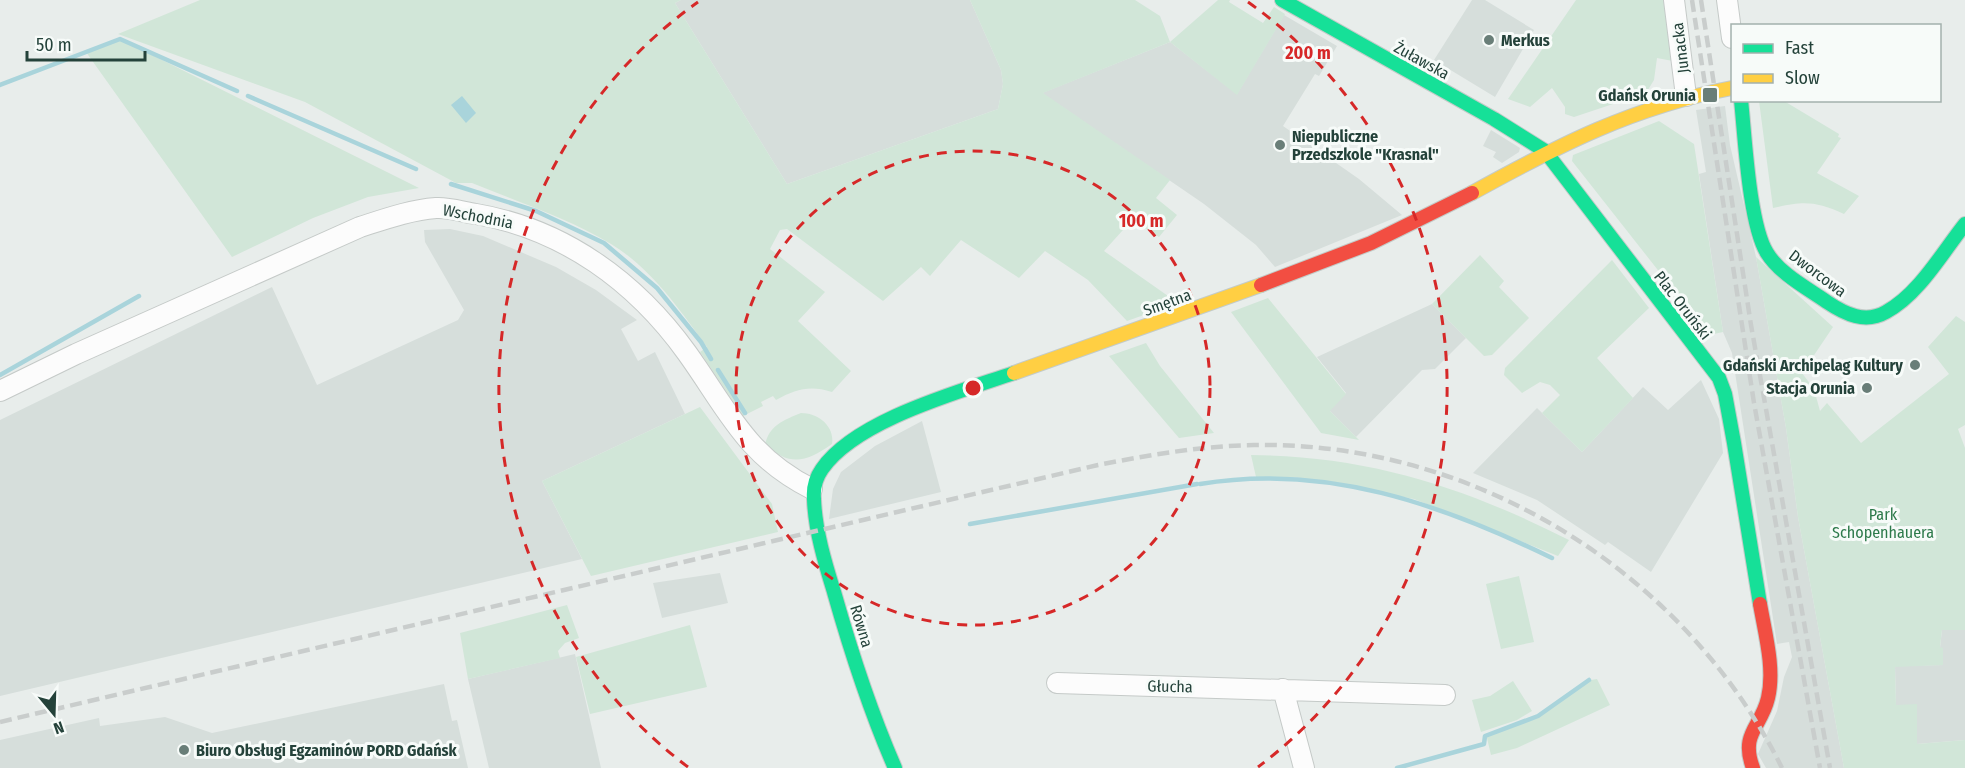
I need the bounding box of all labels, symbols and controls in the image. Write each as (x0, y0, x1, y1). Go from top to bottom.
street label: Junacka (1668, 21, 1693, 74)
scale bar (27, 24, 146, 62)
legend (1731, 24, 1941, 102)
place label: Merkus (1501, 31, 1550, 50)
marker: Merkus (1482, 33, 1496, 47)
text: 50 m (36, 34, 72, 56)
text: Fast (1785, 37, 1814, 59)
street label: Żuławska (1391, 38, 1453, 83)
text: 200 m (1284, 42, 1331, 64)
text: Slow (1785, 67, 1820, 89)
place label: Gdańsk Orunia (1598, 86, 1696, 105)
marker: Gdańsk Orunia (1701, 86, 1719, 104)
place label: Niepubliczne Przedszkole "Krasnal" (1292, 127, 1439, 164)
marker: Niepubliczne Przedszkole "Krasnal" (1273, 138, 1287, 152)
street label: Wschodnia (441, 200, 515, 233)
text: 100 m (1119, 210, 1163, 232)
street label: Dworcowa (1785, 246, 1850, 301)
street label: Plac Oruński (1650, 267, 1715, 343)
street label: Smętna (1141, 285, 1194, 320)
place label: Gdański Archipelag Kultury (1723, 356, 1903, 375)
marker: Gdański Archipelag Kultury (1908, 358, 1922, 372)
centre of rings (963, 378, 983, 398)
place label: Stacja Orunia (1766, 379, 1855, 398)
marker: Stacja Orunia (1860, 381, 1874, 395)
park label: Park Schopenhauera (1832, 505, 1934, 542)
street label: Równa (846, 602, 877, 650)
street label: Głucha (1147, 677, 1193, 696)
north arrow (24, 684, 84, 744)
text: N (51, 717, 66, 738)
place label: Biuro Obsługi Egzaminów PORD Gdańsk (196, 741, 458, 760)
marker: Biuro Obsługi Egzaminów PORD Gdańsk (177, 743, 191, 757)

